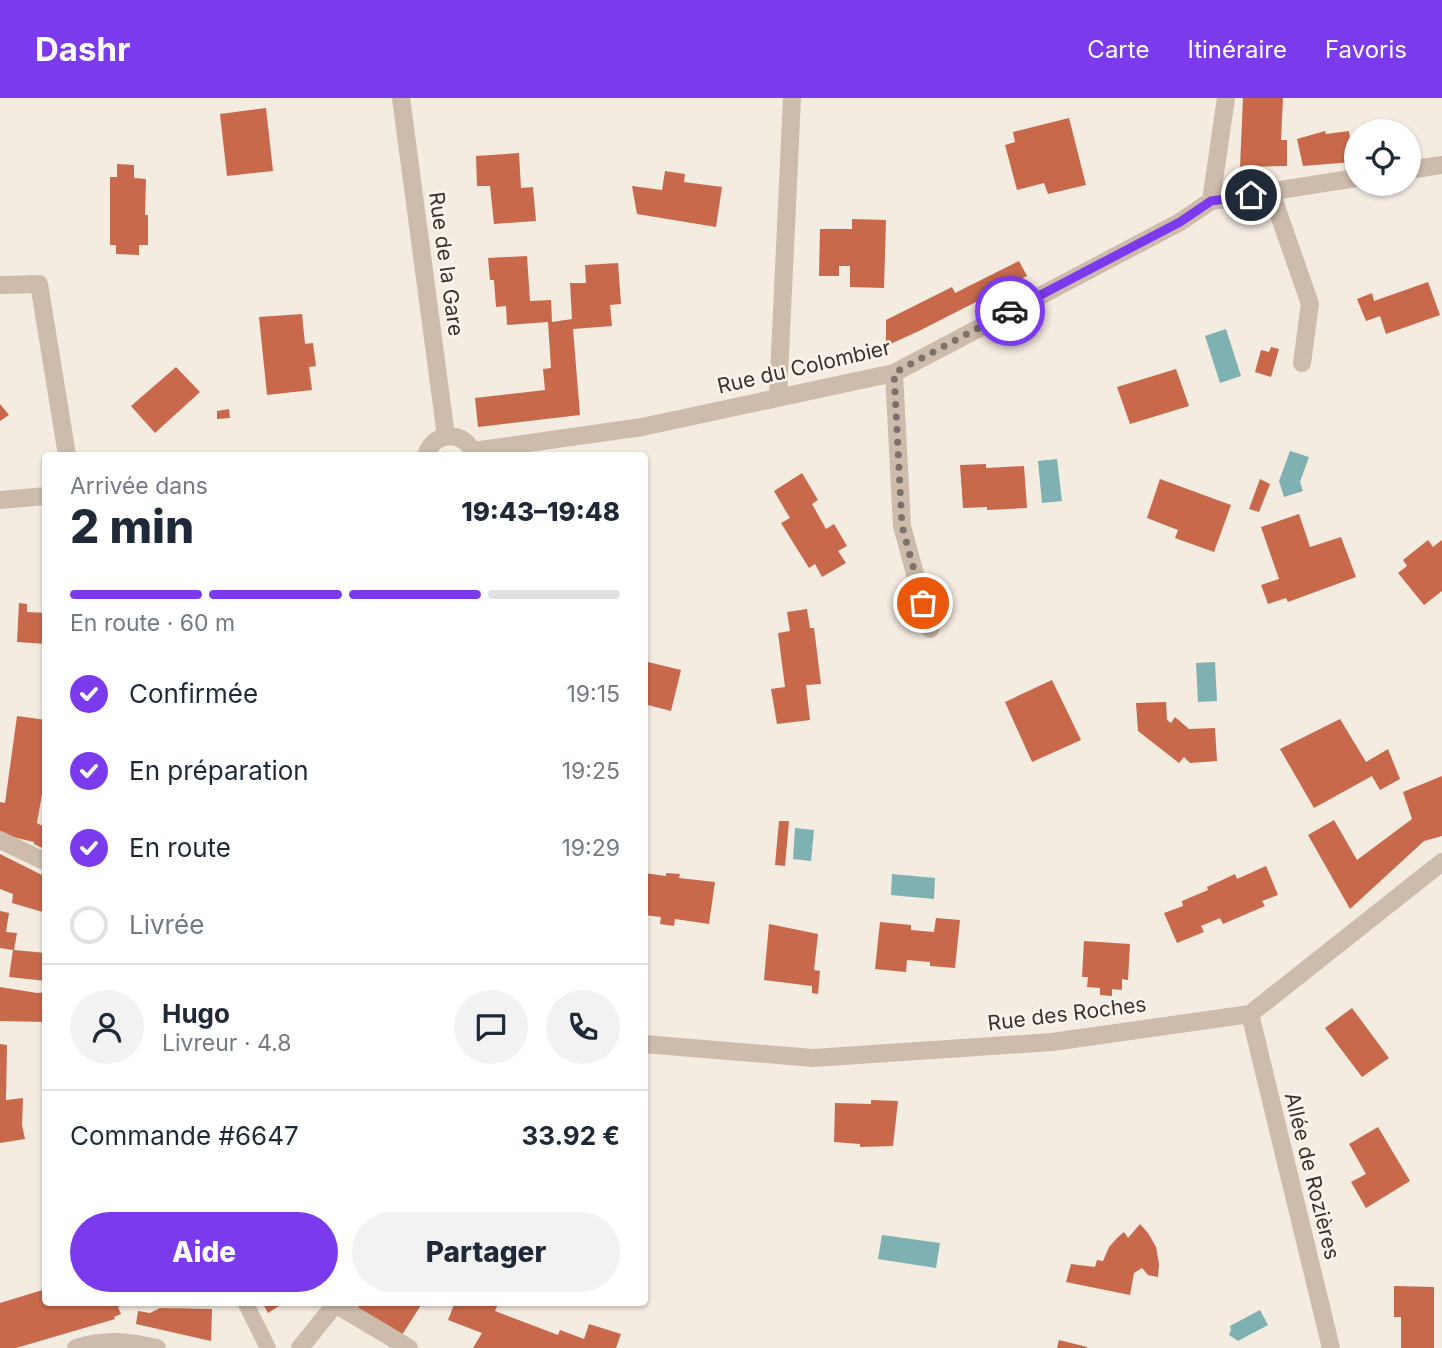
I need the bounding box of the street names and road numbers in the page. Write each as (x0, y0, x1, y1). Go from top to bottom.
street label: Rue de la Gare (424, 190, 469, 338)
street label: Rue du Colombier (715, 334, 893, 399)
street label: Rue des Roches (986, 991, 1148, 1036)
street label: Allée de Rozières (1280, 1090, 1345, 1262)

